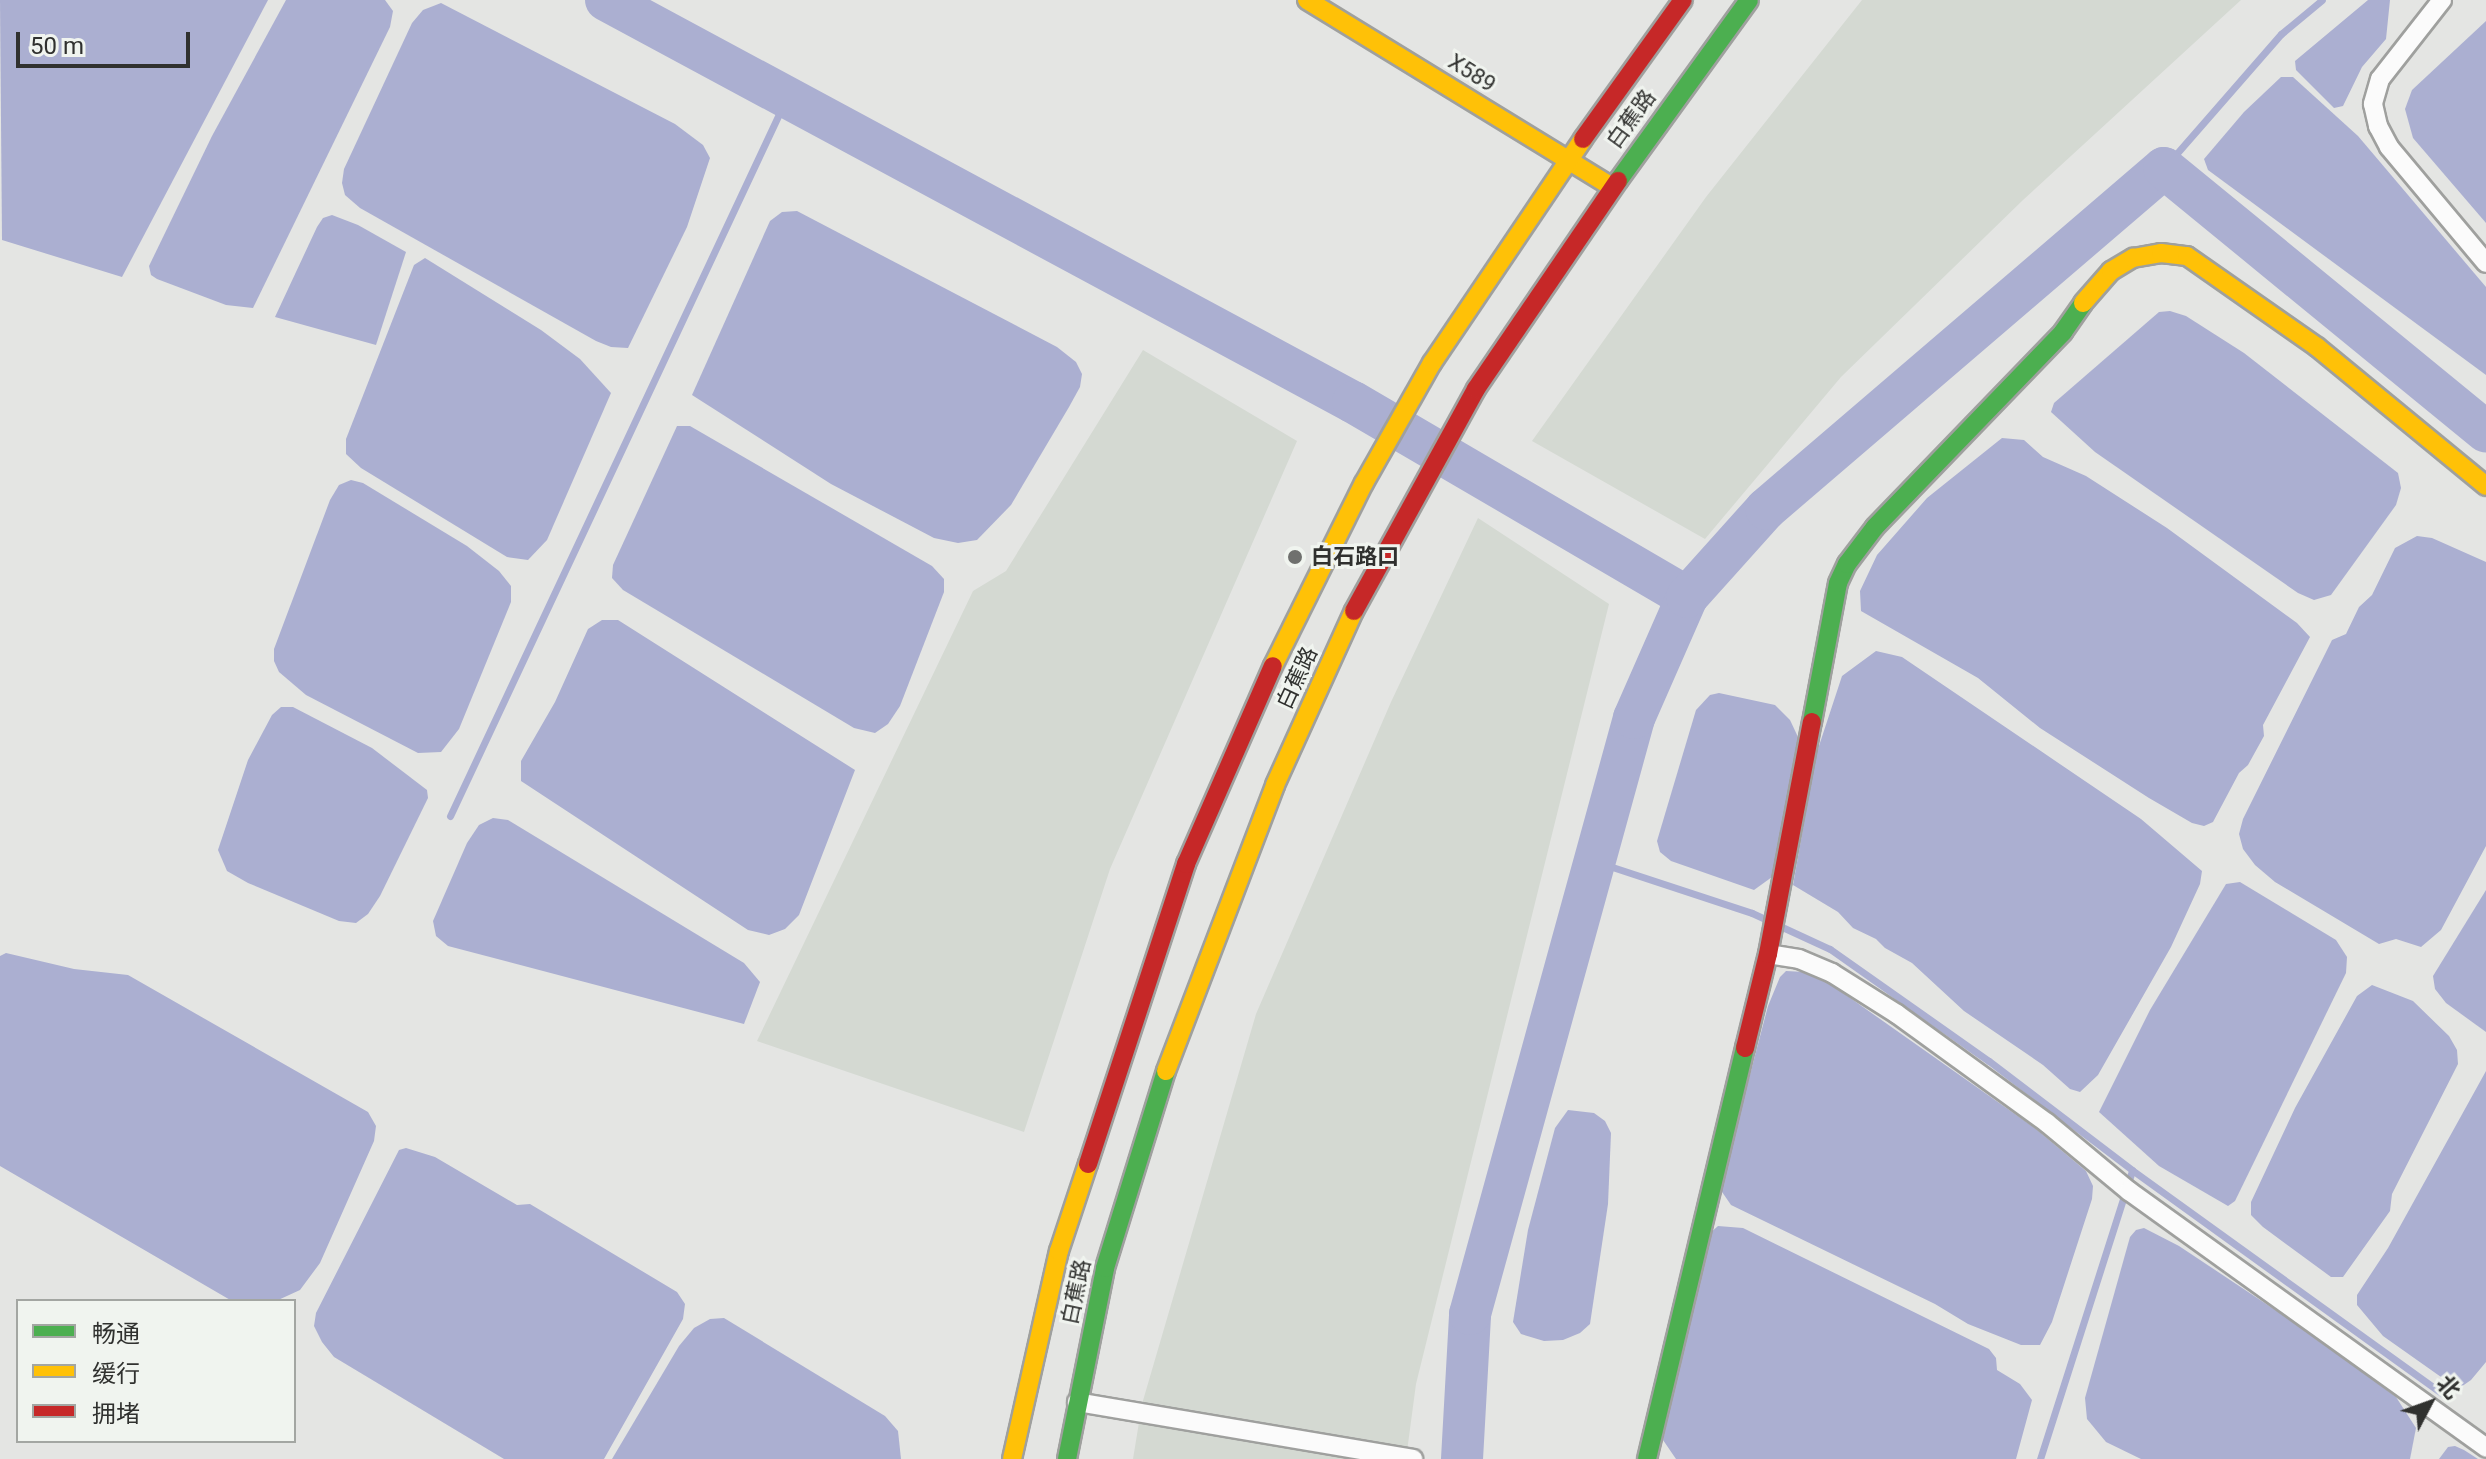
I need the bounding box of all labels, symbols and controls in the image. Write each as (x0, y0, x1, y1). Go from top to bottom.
scale bar (20, 16, 194, 66)
text: 50 m (30, 32, 84, 60)
street label: X589 (1443, 48, 1501, 98)
street label: 白蕉路 (1601, 85, 1661, 153)
place label: 白石路口 (1311, 544, 1399, 570)
marker: 白石路口 (1286, 548, 1304, 566)
street label: 白蕉路 (1271, 643, 1323, 713)
street label: 白蕉路 (1056, 1257, 1096, 1327)
legend (16, 1299, 296, 1443)
text: 畅通 (92, 1320, 140, 1348)
text: 缓行 (92, 1360, 140, 1388)
north arrow (2390, 1363, 2470, 1443)
text: 北 (2432, 1370, 2465, 1403)
text: 拥堵 (92, 1400, 140, 1428)

